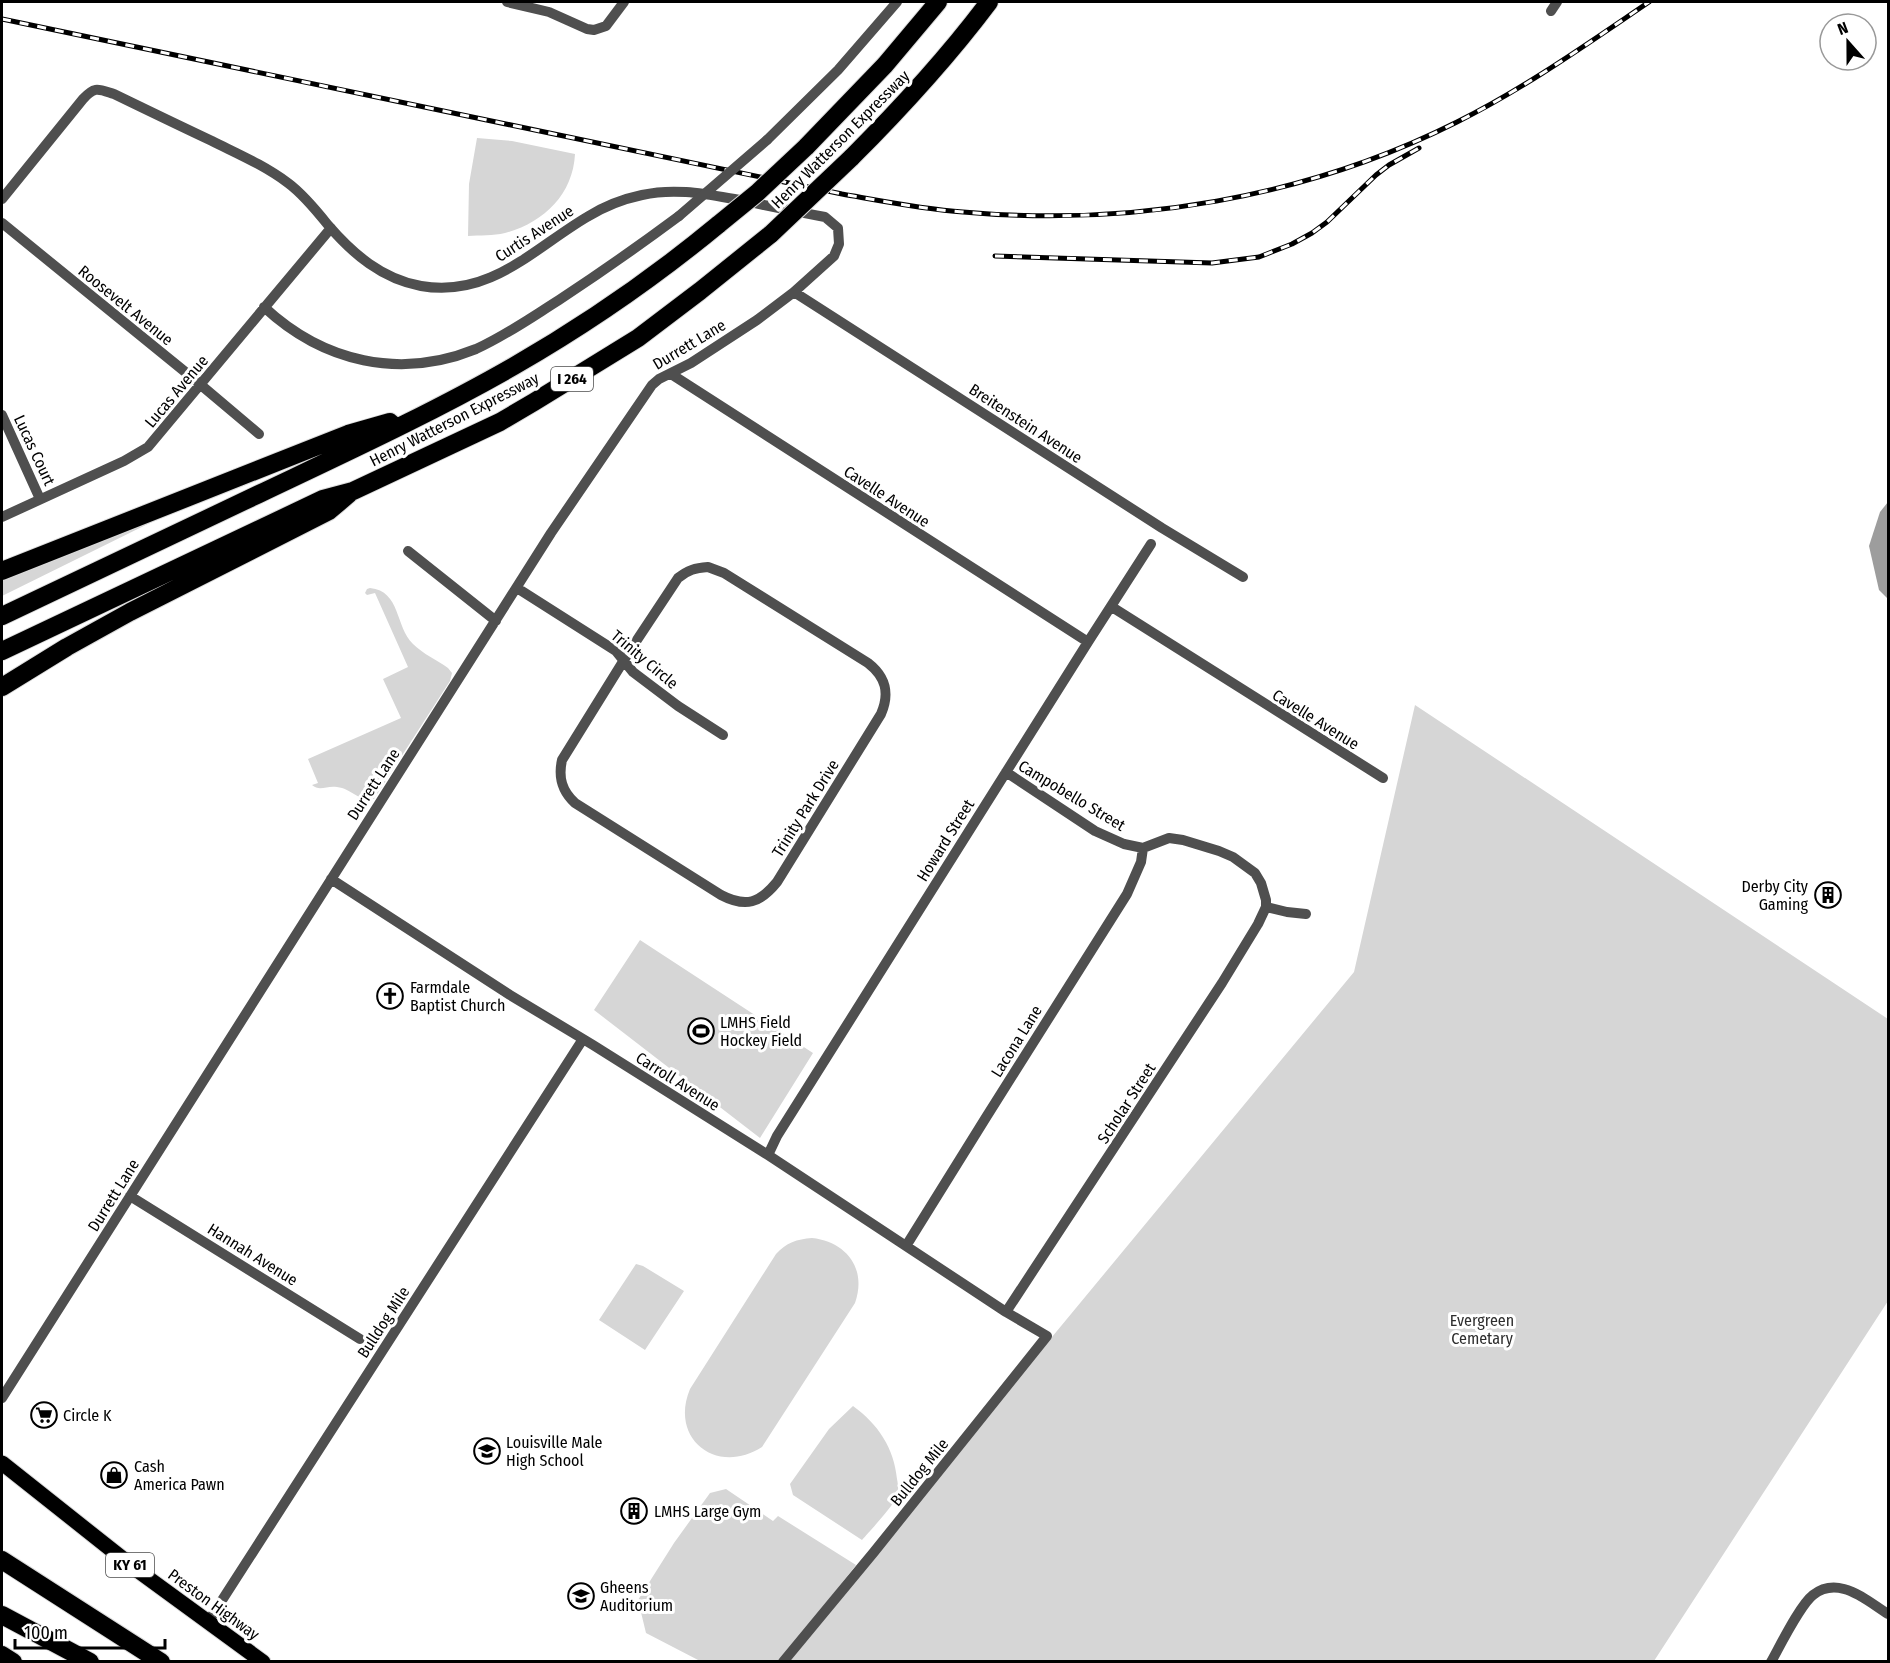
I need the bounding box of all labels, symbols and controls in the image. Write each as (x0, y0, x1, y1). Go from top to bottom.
north arrow (1818, 12, 1878, 72)
text: N (1835, 18, 1851, 39)
street label: Henry Watterson Expressway (767, 66, 914, 212)
street label: Curtis Avenue (491, 201, 577, 266)
street label: Roosevelt Avenue (75, 261, 177, 349)
street label: Durrett Lane (649, 315, 729, 374)
street label: Lucas Avenue (141, 351, 212, 431)
road number: I 264 (551, 367, 593, 391)
street label: Henry Watterson Expressway (366, 368, 543, 470)
street label: Breitenstein Avenue (966, 380, 1086, 467)
street label: Lucas Court (10, 412, 59, 489)
street label: Cavelle Avenue (840, 462, 933, 531)
street label: Trinity Circle (607, 626, 682, 693)
street label: Cavelle Avenue (1269, 685, 1363, 754)
street label: Durrett Lane (343, 745, 404, 824)
street label: Trinity Park Drive (768, 756, 843, 860)
street label: Campobello Street (1015, 756, 1129, 835)
street label: Howard Street (913, 795, 979, 885)
place label: Derby City Gaming (1741, 877, 1809, 914)
building icon: Derby City Gaming (1813, 880, 1843, 910)
place label: Farmdale Baptist Church (410, 978, 505, 1015)
church icon: Farmdale Baptist Church (375, 981, 405, 1011)
street label: Lacona Lane (987, 1002, 1046, 1081)
place label: LMHS Field Hockey Field (720, 1013, 802, 1050)
sports icon: LMHS Field Hockey Field (686, 1016, 716, 1046)
street label: Carroll Avenue (632, 1048, 723, 1115)
street label: Scholar Street (1093, 1059, 1160, 1147)
street label: Durrett Lane (84, 1156, 143, 1235)
street label: Hannah Avenue (204, 1219, 301, 1290)
street label: Bulldog Mile (353, 1283, 414, 1362)
park label: Evergreen Cemetary (1450, 1311, 1514, 1348)
supermarket icon: Circle K (29, 1400, 59, 1430)
place label: Circle K (63, 1406, 112, 1425)
place label: Louisville Male High School (506, 1433, 603, 1470)
street label: Bulldog Mile (886, 1435, 952, 1510)
school or university icon: Louisville Male High School (472, 1436, 502, 1466)
place label: Cash America Pawn (134, 1457, 225, 1494)
shop icon: Cash America Pawn (99, 1460, 129, 1490)
building icon: LMHS Large Gym (619, 1496, 649, 1526)
place label: LMHS Large Gym (654, 1502, 761, 1521)
road number: KY 61 (106, 1553, 154, 1577)
street label: Preston Highway (164, 1565, 264, 1644)
place label: Gheens Auditorium (600, 1578, 673, 1615)
school or university icon: Gheens Auditorium (566, 1581, 596, 1611)
scale bar (15, 1612, 165, 1650)
text: 100 m (24, 1622, 68, 1644)

